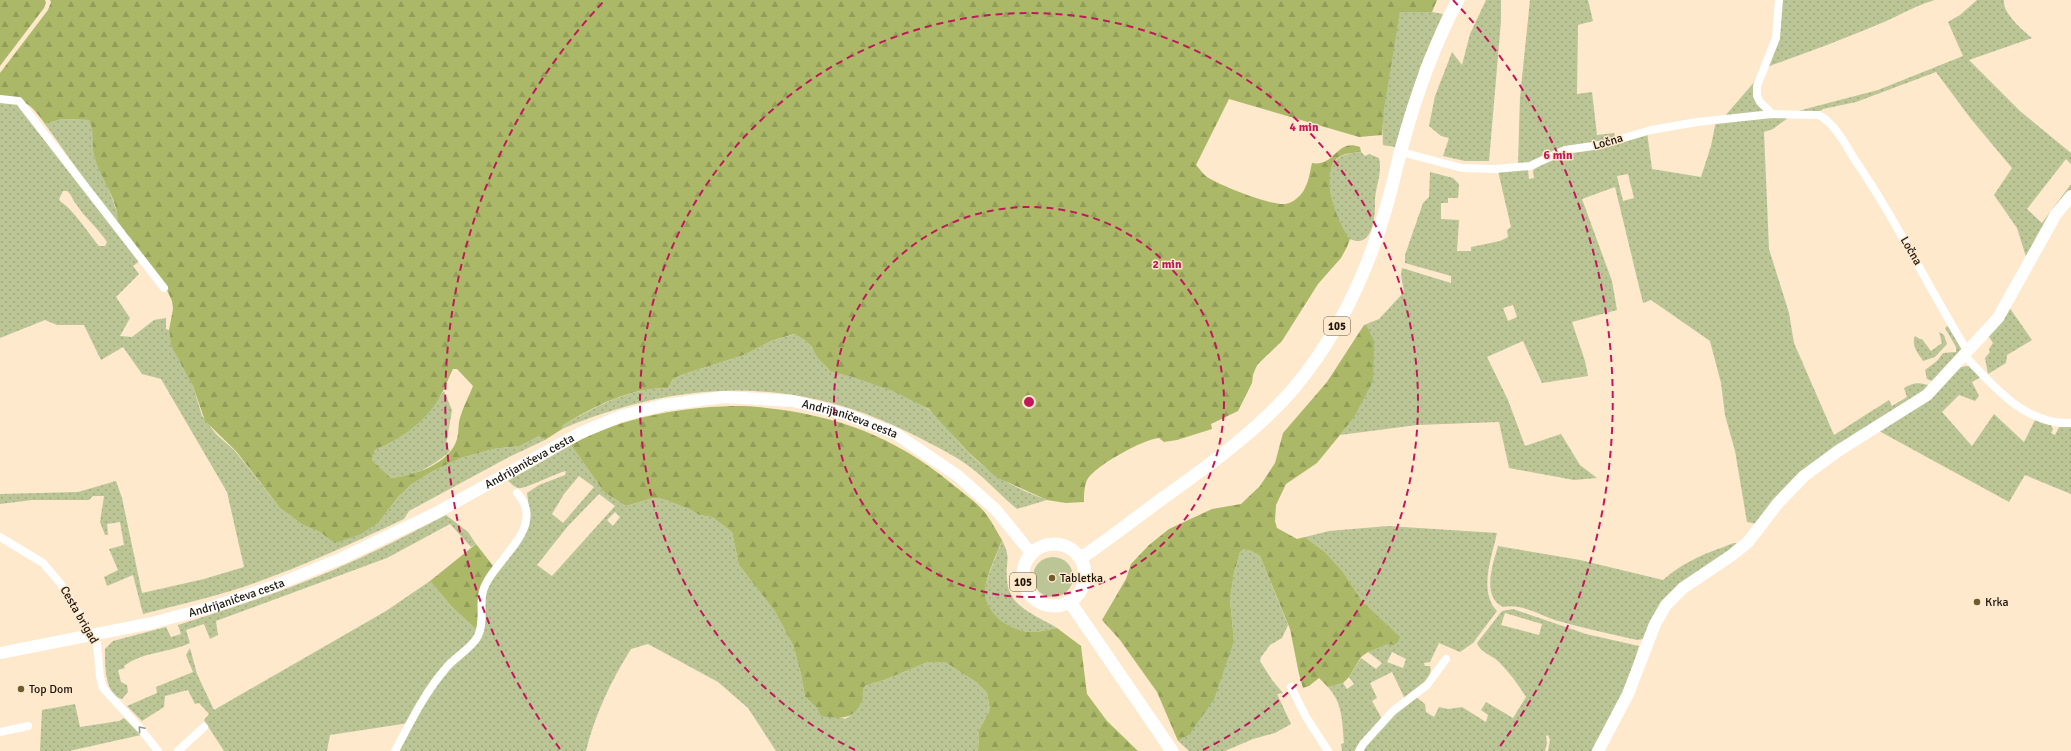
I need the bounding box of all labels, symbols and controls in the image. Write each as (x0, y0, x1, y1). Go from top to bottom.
text: 4 min (1290, 120, 1319, 135)
street label: Ločna (1591, 131, 1625, 153)
text: 6 min (1544, 148, 1573, 163)
street label: Ločna (1897, 234, 1925, 268)
text: 2 min (1153, 257, 1182, 272)
road number: 105 (1324, 317, 1350, 335)
centre of rings (1022, 395, 1036, 409)
street label: Andrijaničeva cesta (800, 396, 900, 441)
street label: Andrijaničeva cesta (482, 430, 577, 492)
place label: Tabletka (1060, 571, 1103, 586)
road number: 105 (1010, 573, 1036, 591)
marker: Tabletka (1047, 573, 1057, 583)
street label: Andrijaničeva cesta (187, 575, 287, 620)
street label: Cesta brigad (56, 583, 102, 647)
place label: Krka (1985, 595, 2009, 610)
marker: Krka (1972, 597, 1982, 607)
place label: Top Dom (29, 682, 73, 697)
marker: Top Dom (16, 684, 26, 694)
one-way arrow (138, 727, 145, 734)

